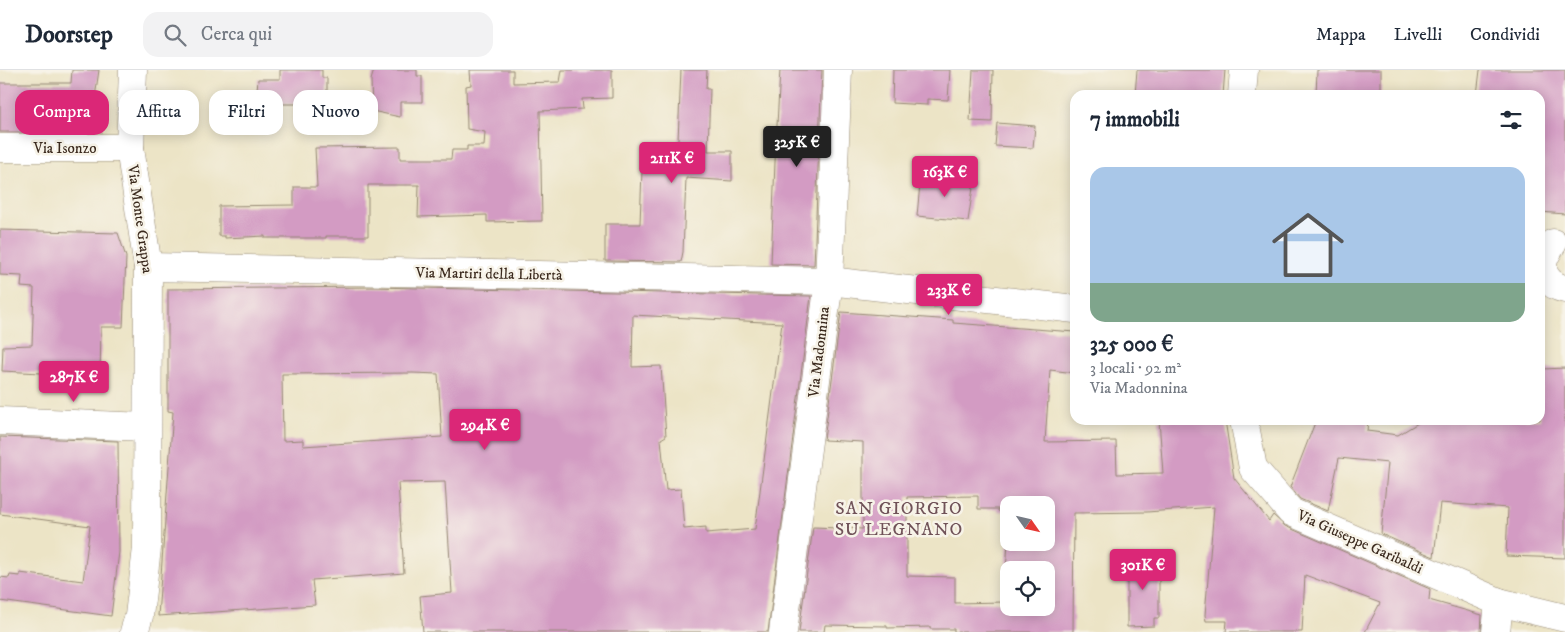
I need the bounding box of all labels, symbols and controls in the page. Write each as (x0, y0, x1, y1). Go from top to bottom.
search box (143, 12, 493, 57)
text: Doorstep (25, 20, 113, 50)
icon: search (161, 21, 189, 49)
text: Cerca qui (201, 23, 272, 46)
text: Mappa (1316, 24, 1366, 46)
text: Livelli (1394, 24, 1442, 46)
text: Condividi (1470, 24, 1540, 46)
chip: Compra (15, 90, 109, 135)
chip: Affitta (119, 90, 199, 135)
chip: Filtri (209, 90, 283, 135)
chip: Nuovo (293, 90, 378, 135)
icon: filters (1497, 106, 1525, 134)
text: 7 immobili (1090, 107, 1180, 133)
pin: 325K € (756, 126, 838, 168)
text: 325K € (774, 132, 820, 152)
street label: Via Isonzo (33, 139, 96, 158)
pin: 211K € (631, 142, 713, 184)
text: 211K € (650, 148, 694, 168)
pin: 163K € (904, 156, 986, 198)
street label: Via Monte Grappa (123, 162, 157, 275)
text: 163K € (923, 162, 967, 182)
icon: home (1263, 200, 1353, 290)
street label: Via Martiri della Libertà (414, 263, 563, 285)
pin: 233K € (908, 274, 990, 316)
text: 233K € (927, 280, 971, 300)
street label: Via Madonnina (804, 305, 834, 400)
text: 325 000 € (1090, 332, 1174, 358)
text: 3 locali · 92 m² (1090, 358, 1181, 378)
pin: 287K € (33, 360, 115, 403)
text: 287K € (50, 367, 98, 387)
text: Via Madonnina (1090, 378, 1188, 398)
pin: 294K € (444, 408, 526, 451)
text: 294K € (460, 415, 510, 435)
north arrow (1000, 496, 1055, 551)
map controls (1000, 496, 1055, 616)
district label: SAN GIORGIO SU LEGNANO (835, 498, 963, 541)
street label: Via Giuseppe Garibaldi (1293, 505, 1426, 578)
pin: 301K € (1102, 548, 1184, 591)
text: 301K € (1121, 555, 1165, 575)
button: locate (1000, 561, 1055, 616)

